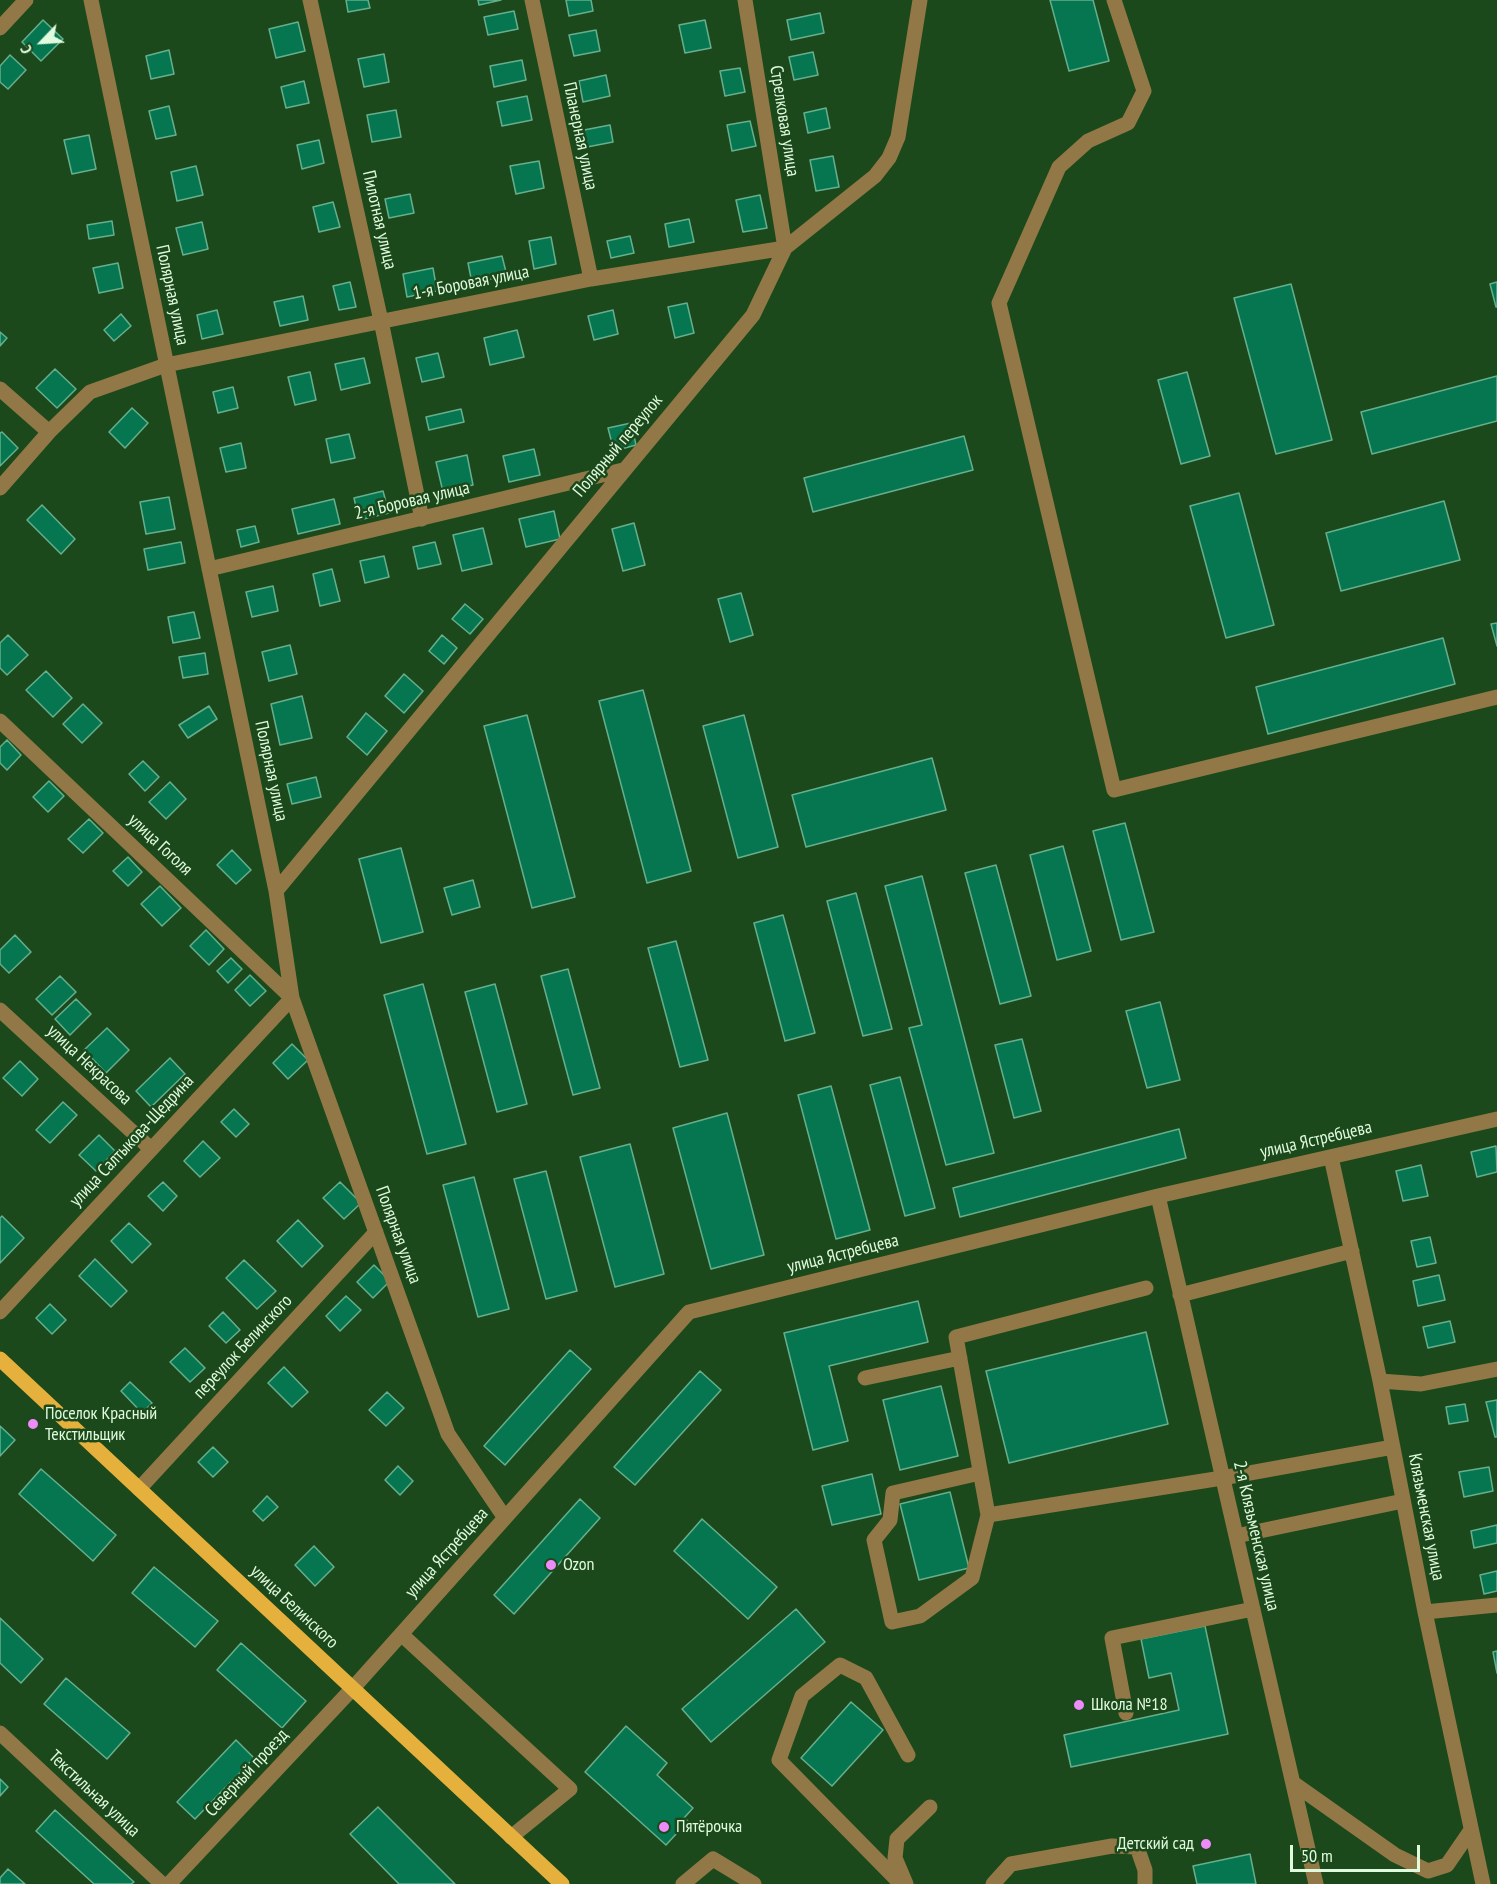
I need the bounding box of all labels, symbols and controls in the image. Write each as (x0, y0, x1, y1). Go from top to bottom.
north arrow (12, 12, 72, 72)
text: С (15, 42, 36, 57)
street label: Стрелковая улица (765, 64, 803, 178)
street label: Планерная улица (558, 80, 602, 192)
street label: Пилотная улица (357, 168, 401, 272)
street label: Полярная улица (151, 243, 193, 347)
street label: 1-я Боровая улица (411, 261, 531, 305)
street label: Полярный переулок (569, 390, 667, 502)
street label: 2-я Боровая улица (352, 477, 472, 525)
street label: Полярная улица (250, 719, 292, 823)
street label: улица Гоголя (123, 810, 197, 880)
street label: улица Некрасова (42, 1020, 136, 1110)
street label: улица Салтыкова-Щедрина (65, 1071, 199, 1211)
street label: улица Ястребцева (1258, 1117, 1374, 1163)
street label: Полярная улица (370, 1183, 426, 1287)
street label: улица Ястребцева (785, 1230, 901, 1278)
street label: переулок Белинского (189, 1290, 297, 1404)
place label: Поселок Красный Текстильщик (45, 1403, 157, 1446)
marker: Поселок Красный Текстильщик (26, 1417, 40, 1431)
street label: Клязьменская улица (1403, 1452, 1449, 1582)
street label: 2-я Клязьменская улица (1228, 1459, 1284, 1613)
street label: улица Ястребцева (401, 1503, 493, 1603)
place label: Ozon (563, 1554, 595, 1576)
marker: Ozon (544, 1558, 558, 1572)
street label: улица Белинского (245, 1561, 343, 1653)
place label: Школа №18 (1091, 1694, 1168, 1716)
marker: Школа №18 (1072, 1698, 1086, 1712)
street label: Северный проезд (201, 1725, 293, 1821)
street label: Текстильная улица (44, 1746, 144, 1842)
place label: Пятёрочка (676, 1816, 742, 1838)
marker: Пятёрочка (657, 1820, 671, 1834)
place label: Детский сад (1117, 1833, 1194, 1855)
scale bar (1293, 1833, 1424, 1871)
marker: Детский сад (1199, 1837, 1213, 1851)
text: 50 m (1301, 1844, 1333, 1867)

